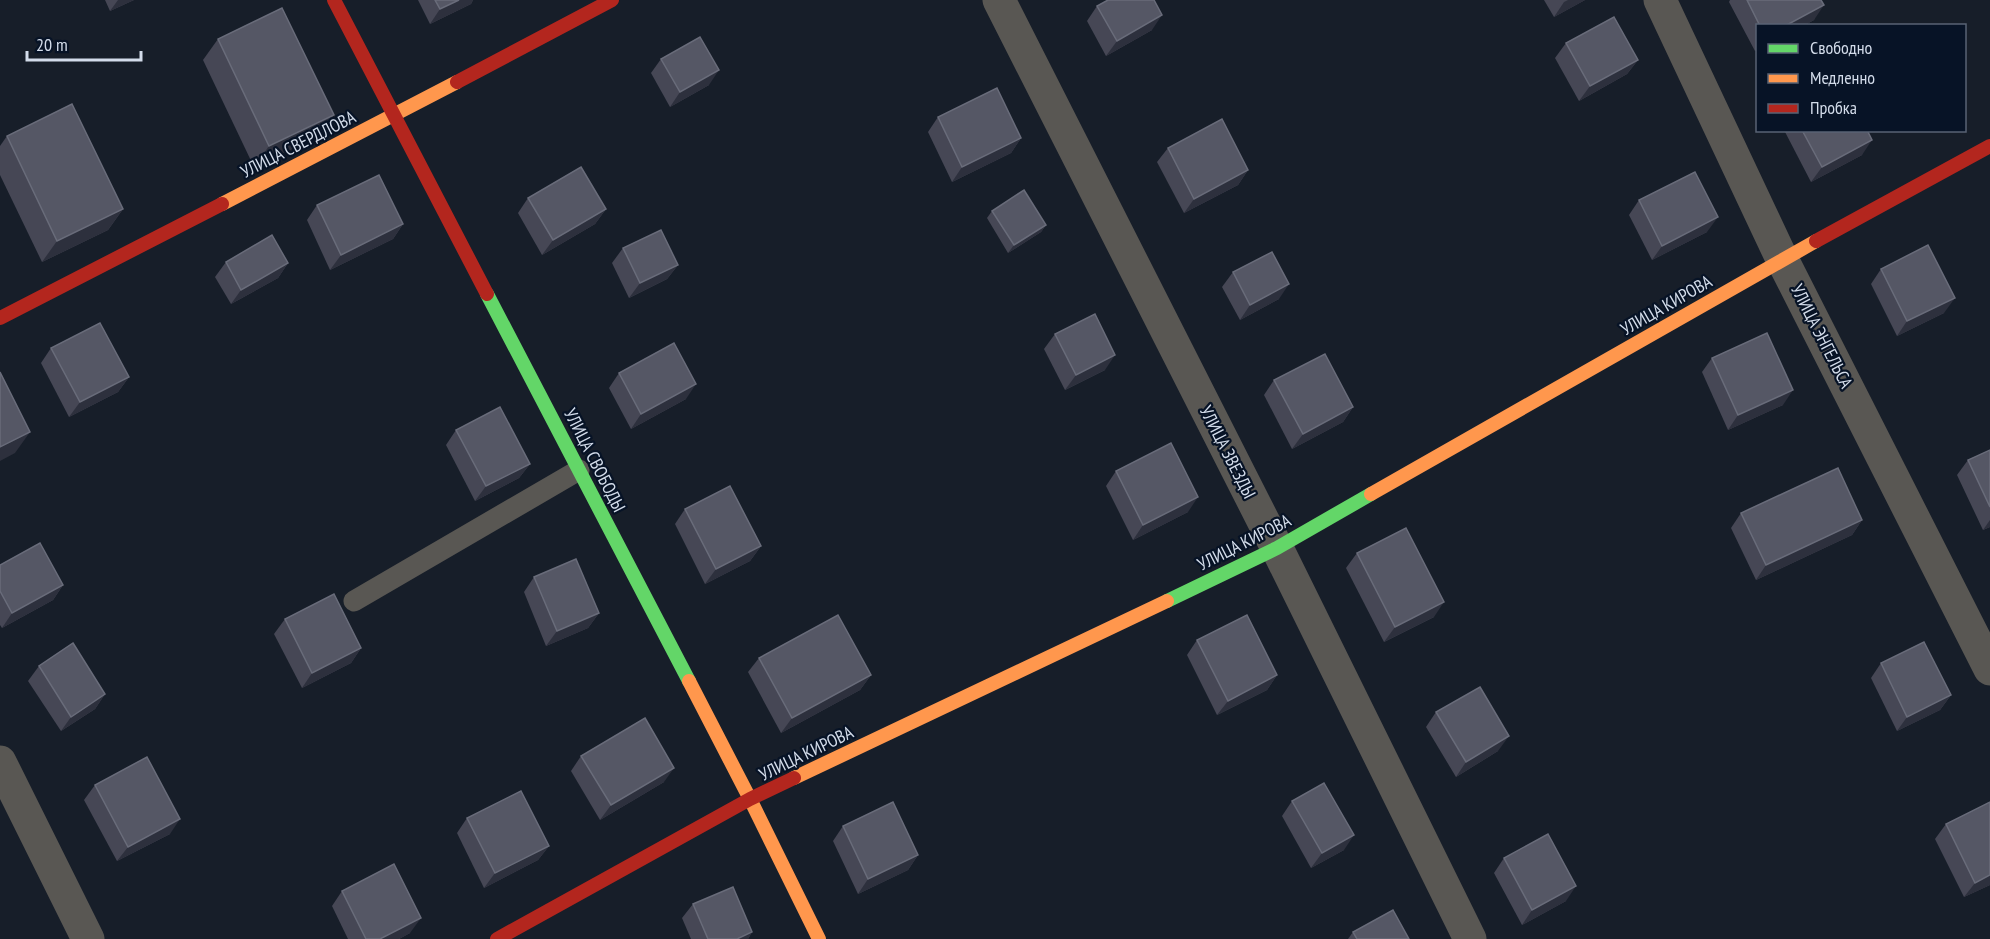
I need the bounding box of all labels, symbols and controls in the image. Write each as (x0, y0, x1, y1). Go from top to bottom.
scale bar (27, 24, 141, 62)
legend (1756, 24, 1966, 132)
text: 20 m (36, 33, 68, 56)
text: Свободно (1810, 36, 1873, 59)
text: Медленно (1810, 66, 1875, 89)
text: Пробка (1810, 96, 1857, 119)
street label: УЛИЦА СВЕРДЛОВА (237, 105, 360, 183)
street label: УЛИЦА КИРОВА (1616, 269, 1716, 340)
street label: УЛИЦА ЭНГЕЛЬСА (1786, 280, 1858, 392)
street label: УЛИЦА ЗВЕЗДЫ (1195, 402, 1261, 502)
street label: УЛИЦА СВОБОДЫ (559, 404, 631, 516)
street label: УЛИЦА КИРОВА (1193, 508, 1295, 575)
street label: УЛИЦА КИРОВА (755, 720, 857, 786)

